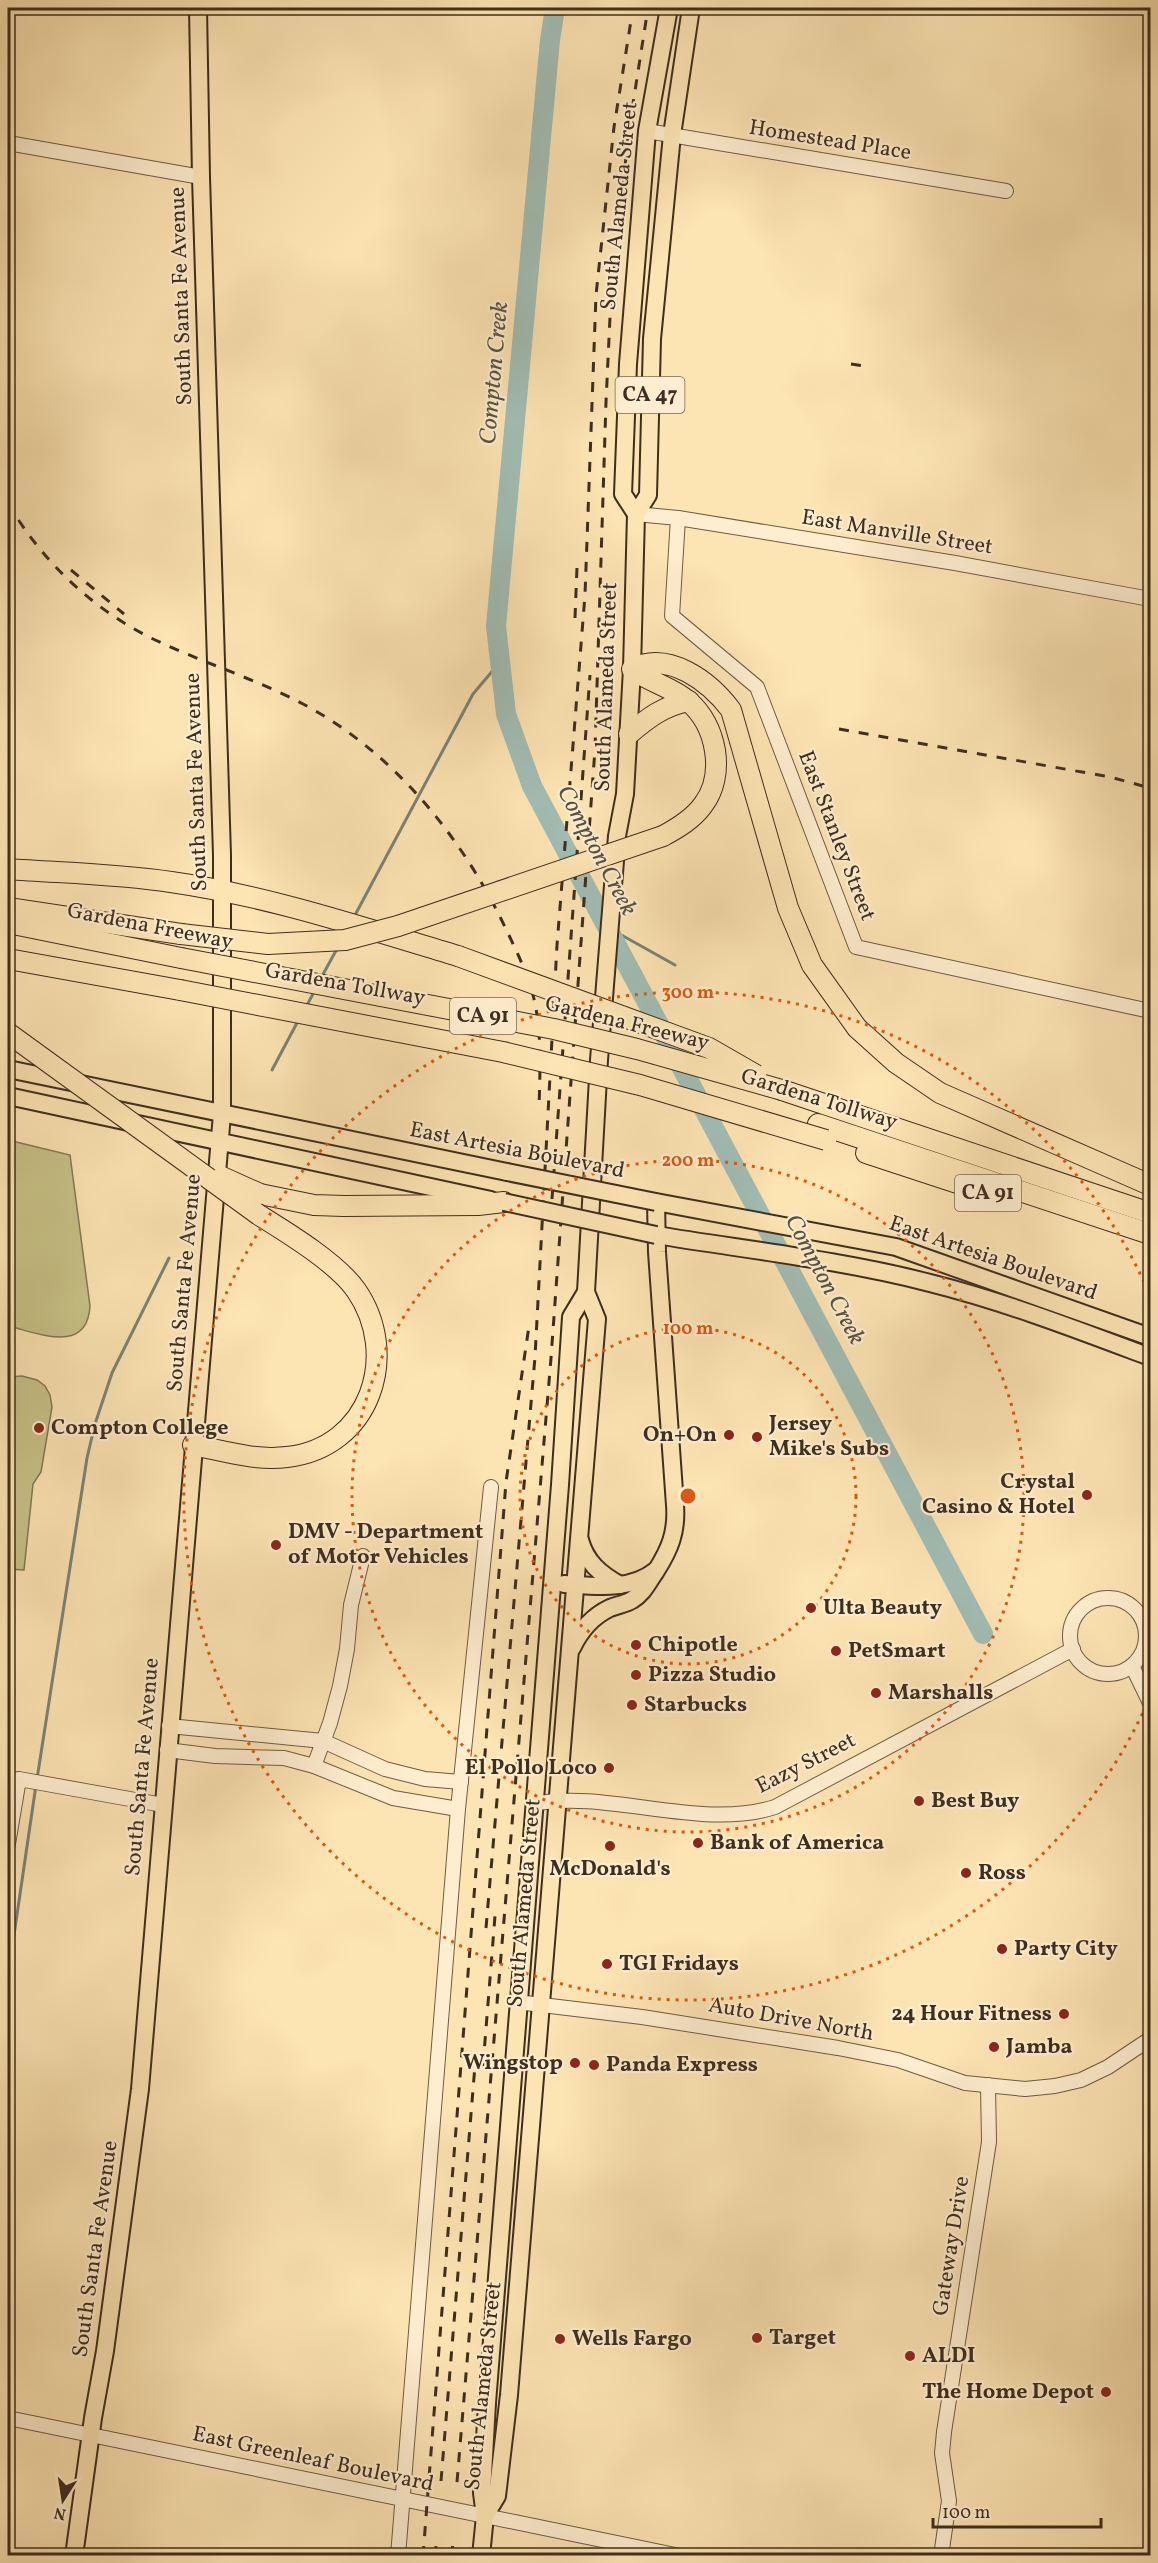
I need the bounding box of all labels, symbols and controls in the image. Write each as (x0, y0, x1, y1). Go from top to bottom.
street label: South Alameda Street (594, 100, 646, 312)
street label: Homestead Place (747, 113, 913, 169)
street label: South Santa Fe Avenue (163, 186, 201, 406)
water label: Compton Creek (472, 300, 518, 446)
road number: CA 47 (616, 377, 684, 413)
street label: East Manville Street (799, 503, 995, 563)
street label: South Alameda Street (588, 581, 626, 792)
street label: South Santa Fe Avenue (178, 672, 216, 892)
street label: East Stanley Street (789, 747, 883, 926)
water label: Compton Creek (547, 780, 645, 922)
street label: Gardena Freeway (64, 896, 236, 958)
street label: Gardena Tollway (262, 956, 428, 1014)
text: 300 m (662, 981, 714, 1006)
street label: Gardena Freeway (542, 989, 713, 1059)
road number: CA 91 (450, 998, 516, 1034)
street label: Gardena Tollway (737, 1061, 901, 1139)
street label: East Artesia Boulevard (407, 1115, 627, 1187)
text: 200 m (662, 1149, 714, 1174)
street label: South Santa Fe Avenue (160, 1173, 210, 1393)
road number: CA 91 (955, 1175, 1021, 1211)
water label: Compton Creek (775, 1209, 873, 1351)
street label: East Artesia Boulevard (885, 1209, 1101, 1309)
text: 100 m (663, 1317, 713, 1342)
place label: Jersey Mike's Subs (768, 1409, 889, 1465)
place label: Compton College (51, 1413, 228, 1444)
place label: On+On (643, 1420, 717, 1451)
marker: Compton College (32, 1421, 46, 1435)
marker: On+On (722, 1428, 736, 1442)
marker: Jersey Mike's Subs (750, 1430, 764, 1444)
place label: Crystal Casino & Hotel (922, 1467, 1075, 1523)
centre of rings (678, 1486, 698, 1506)
marker: Crystal Casino & Hotel (1080, 1488, 1094, 1502)
place label: DMV - Department of Motor Vehicles (288, 1517, 483, 1573)
marker: DMV - Department of Motor Vehicles (269, 1538, 283, 1552)
place label: Ulta Beauty (823, 1593, 943, 1624)
marker: Ulta Beauty (804, 1601, 818, 1615)
place label: Chipotle (648, 1630, 738, 1661)
place label: PetSmart (848, 1636, 945, 1667)
marker: Chipotle (629, 1638, 643, 1652)
marker: PetSmart (829, 1644, 843, 1658)
street label: South Santa Fe Avenue (118, 1657, 168, 1877)
place label: Pizza Studio (648, 1660, 776, 1691)
marker: Pizza Studio (629, 1668, 643, 1682)
place label: Marshalls (888, 1678, 993, 1709)
marker: Marshalls (869, 1686, 883, 1700)
place label: Starbucks (644, 1690, 747, 1721)
marker: Starbucks (625, 1698, 639, 1712)
street label: Eazy Street (751, 1725, 862, 1802)
place label: El Pollo Loco (465, 1753, 597, 1784)
marker: El Pollo Loco (602, 1761, 616, 1775)
place label: Best Buy (931, 1786, 1020, 1817)
marker: Best Buy (912, 1794, 926, 1808)
street label: South Alameda Street (500, 1797, 550, 2009)
place label: Bank of America (710, 1828, 884, 1859)
marker: Bank of America (691, 1836, 705, 1850)
marker: McDonald's (603, 1839, 617, 1853)
place label: McDonald's (549, 1854, 671, 1885)
place label: Ross (978, 1858, 1026, 1889)
marker: Ross (959, 1866, 973, 1880)
place label: Party City (1014, 1934, 1118, 1965)
marker: Party City (995, 1942, 1009, 1956)
place label: TGI Fridays (619, 1949, 739, 1980)
marker: TGI Fridays (600, 1957, 614, 1971)
street label: Auto Drive North (706, 1990, 876, 2050)
place label: 24 Hour Fitness (891, 1999, 1052, 2030)
marker: 24 Hour Fitness (1057, 2007, 1071, 2021)
place label: Jamba (1005, 2032, 1072, 2063)
marker: Jamba (987, 2040, 1001, 2054)
place label: Wingstop (463, 2048, 563, 2079)
place label: Panda Express (606, 2050, 758, 2081)
marker: Wingstop (568, 2056, 582, 2070)
marker: Panda Express (587, 2058, 601, 2072)
street label: South Santa Fe Avenue (65, 2138, 127, 2360)
street label: Gateway Drive (926, 2174, 978, 2318)
street label: South Alameda Street (458, 2280, 510, 2492)
place label: Target (769, 2323, 836, 2354)
place label: Wells Fargo (572, 2324, 692, 2355)
marker: Target (750, 2331, 764, 2345)
marker: Wells Fargo (553, 2332, 567, 2346)
place label: ALDI (922, 2341, 975, 2372)
marker: ALDI (903, 2349, 917, 2363)
place label: The Home Depot (922, 2377, 1094, 2408)
marker: The Home Depot (1099, 2385, 1113, 2399)
street label: East Greenleaf Boulevard (190, 2419, 436, 2501)
north arrow (33, 2470, 93, 2530)
scale bar (933, 2491, 1101, 2529)
text: N (52, 2501, 68, 2525)
text: 100 m (942, 2501, 991, 2526)

